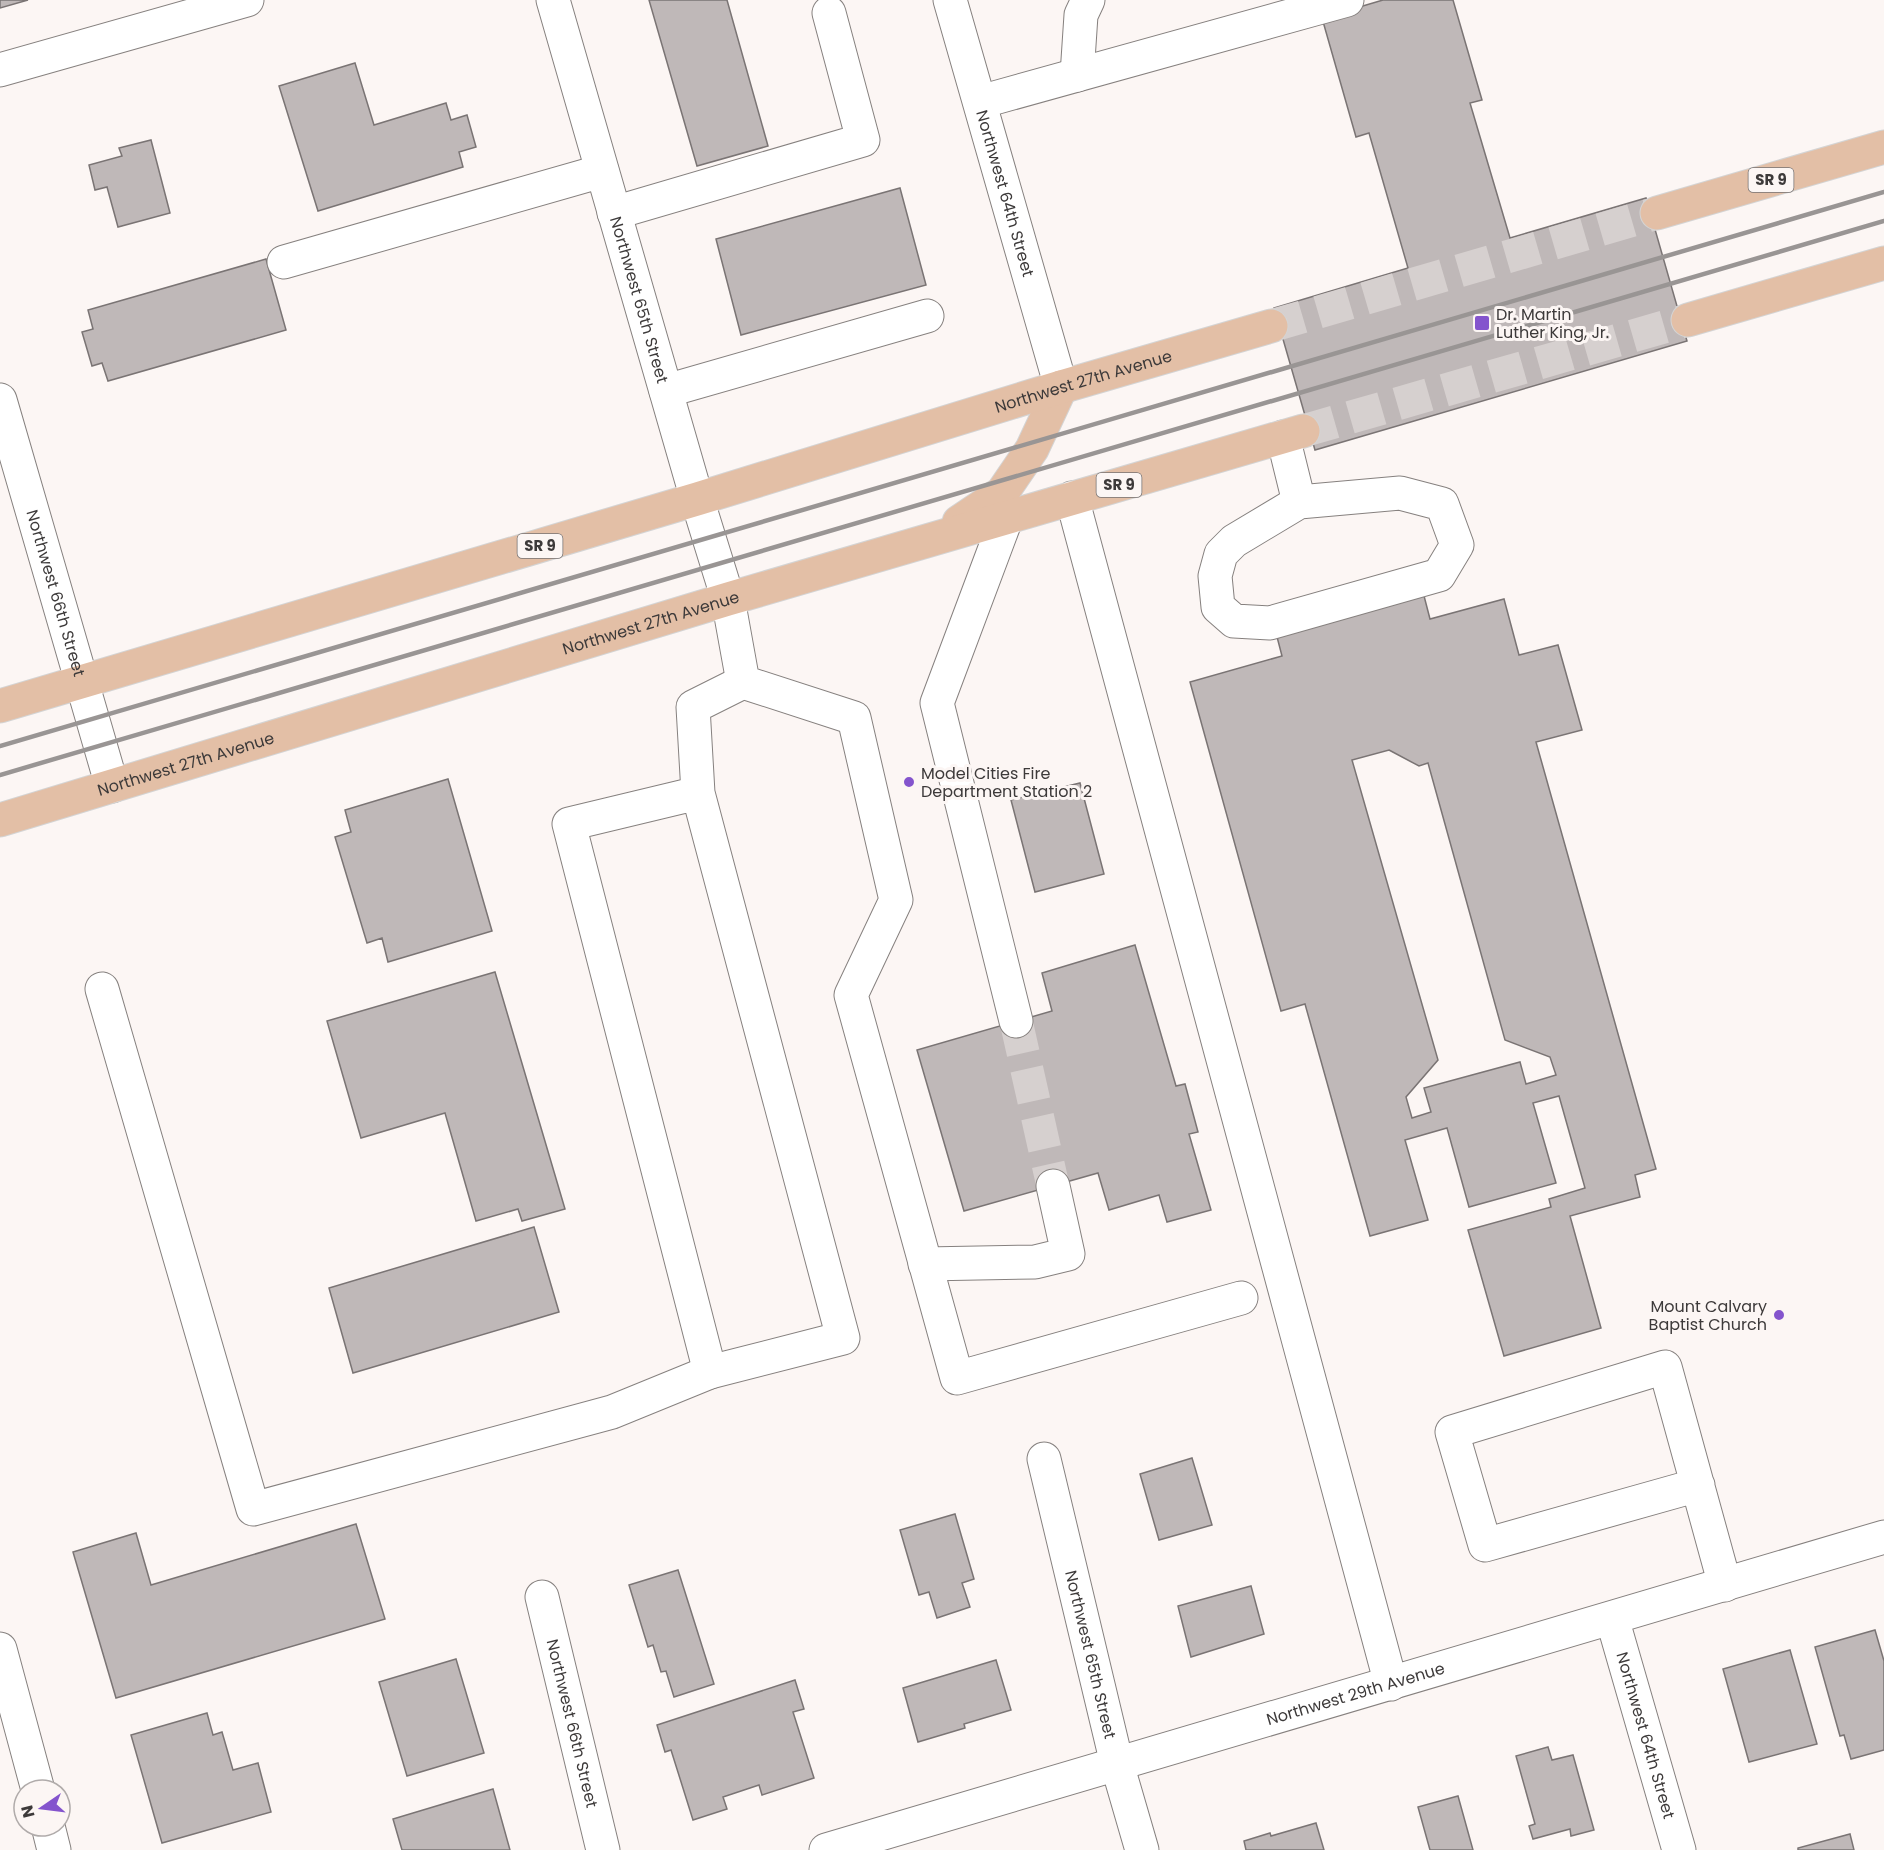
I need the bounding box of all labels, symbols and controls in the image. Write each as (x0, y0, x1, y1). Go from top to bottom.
street label: Northwest 64th Street (970, 107, 1040, 280)
road number: SR 9 (1748, 168, 1794, 192)
street label: Northwest 65th Street (604, 214, 674, 386)
place label: Dr. Martin Luther King, Jr. (1496, 303, 1609, 344)
marker: Dr. Martin Luther King, Jr. (1473, 314, 1491, 332)
street label: Northwest 27th Avenue (992, 344, 1175, 419)
road number: SR 9 (1096, 473, 1142, 497)
street label: Northwest 66th Street (20, 507, 91, 679)
road number: SR 9 (518, 534, 562, 558)
street label: Northwest 27th Avenue (560, 585, 742, 661)
street label: Northwest 27th Avenue (95, 726, 277, 802)
place label: Model Cities Fire Department Station 2 (921, 762, 1092, 803)
marker: Model Cities Fire Department Station 2 (902, 775, 916, 789)
place label: Mount Calvary Baptist Church (1649, 1295, 1767, 1336)
marker: Mount Calvary Baptist Church (1772, 1308, 1786, 1322)
street label: Northwest 65th Street (1059, 1568, 1122, 1741)
street label: Northwest 66th Street (541, 1637, 603, 1810)
street label: Northwest 64th Street (1610, 1649, 1680, 1822)
street label: Northwest 29th Avenue (1264, 1657, 1447, 1731)
north arrow (12, 1778, 72, 1838)
text: N (15, 1803, 41, 1820)

